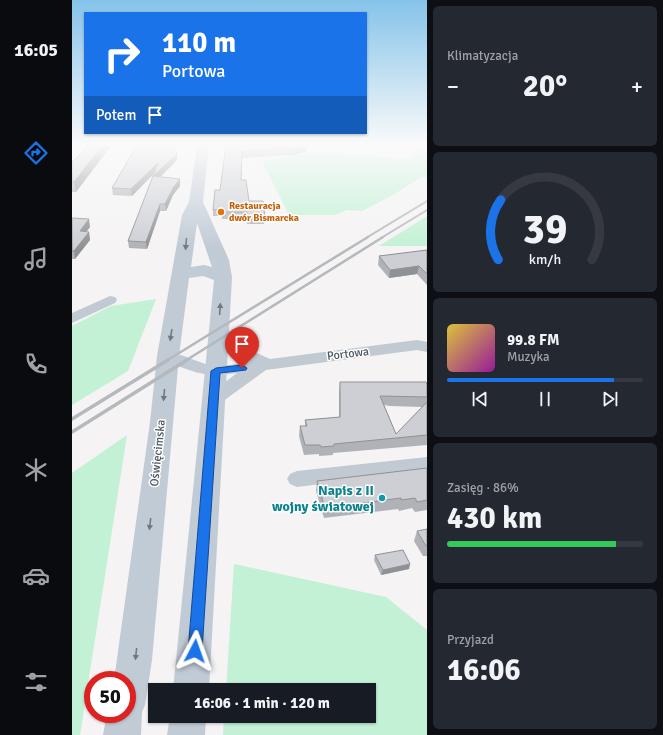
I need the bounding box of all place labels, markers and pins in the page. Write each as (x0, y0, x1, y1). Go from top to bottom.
place label: Restauracja dwór Bismarcka (229, 200, 299, 224)
marker: Restauracja dwór Bismarcka (216, 207, 226, 217)
pin (225, 327, 259, 368)
place label: Napis z II wojny światowej (272, 482, 374, 515)
marker: Napis z II wojny światowej (377, 493, 387, 503)

